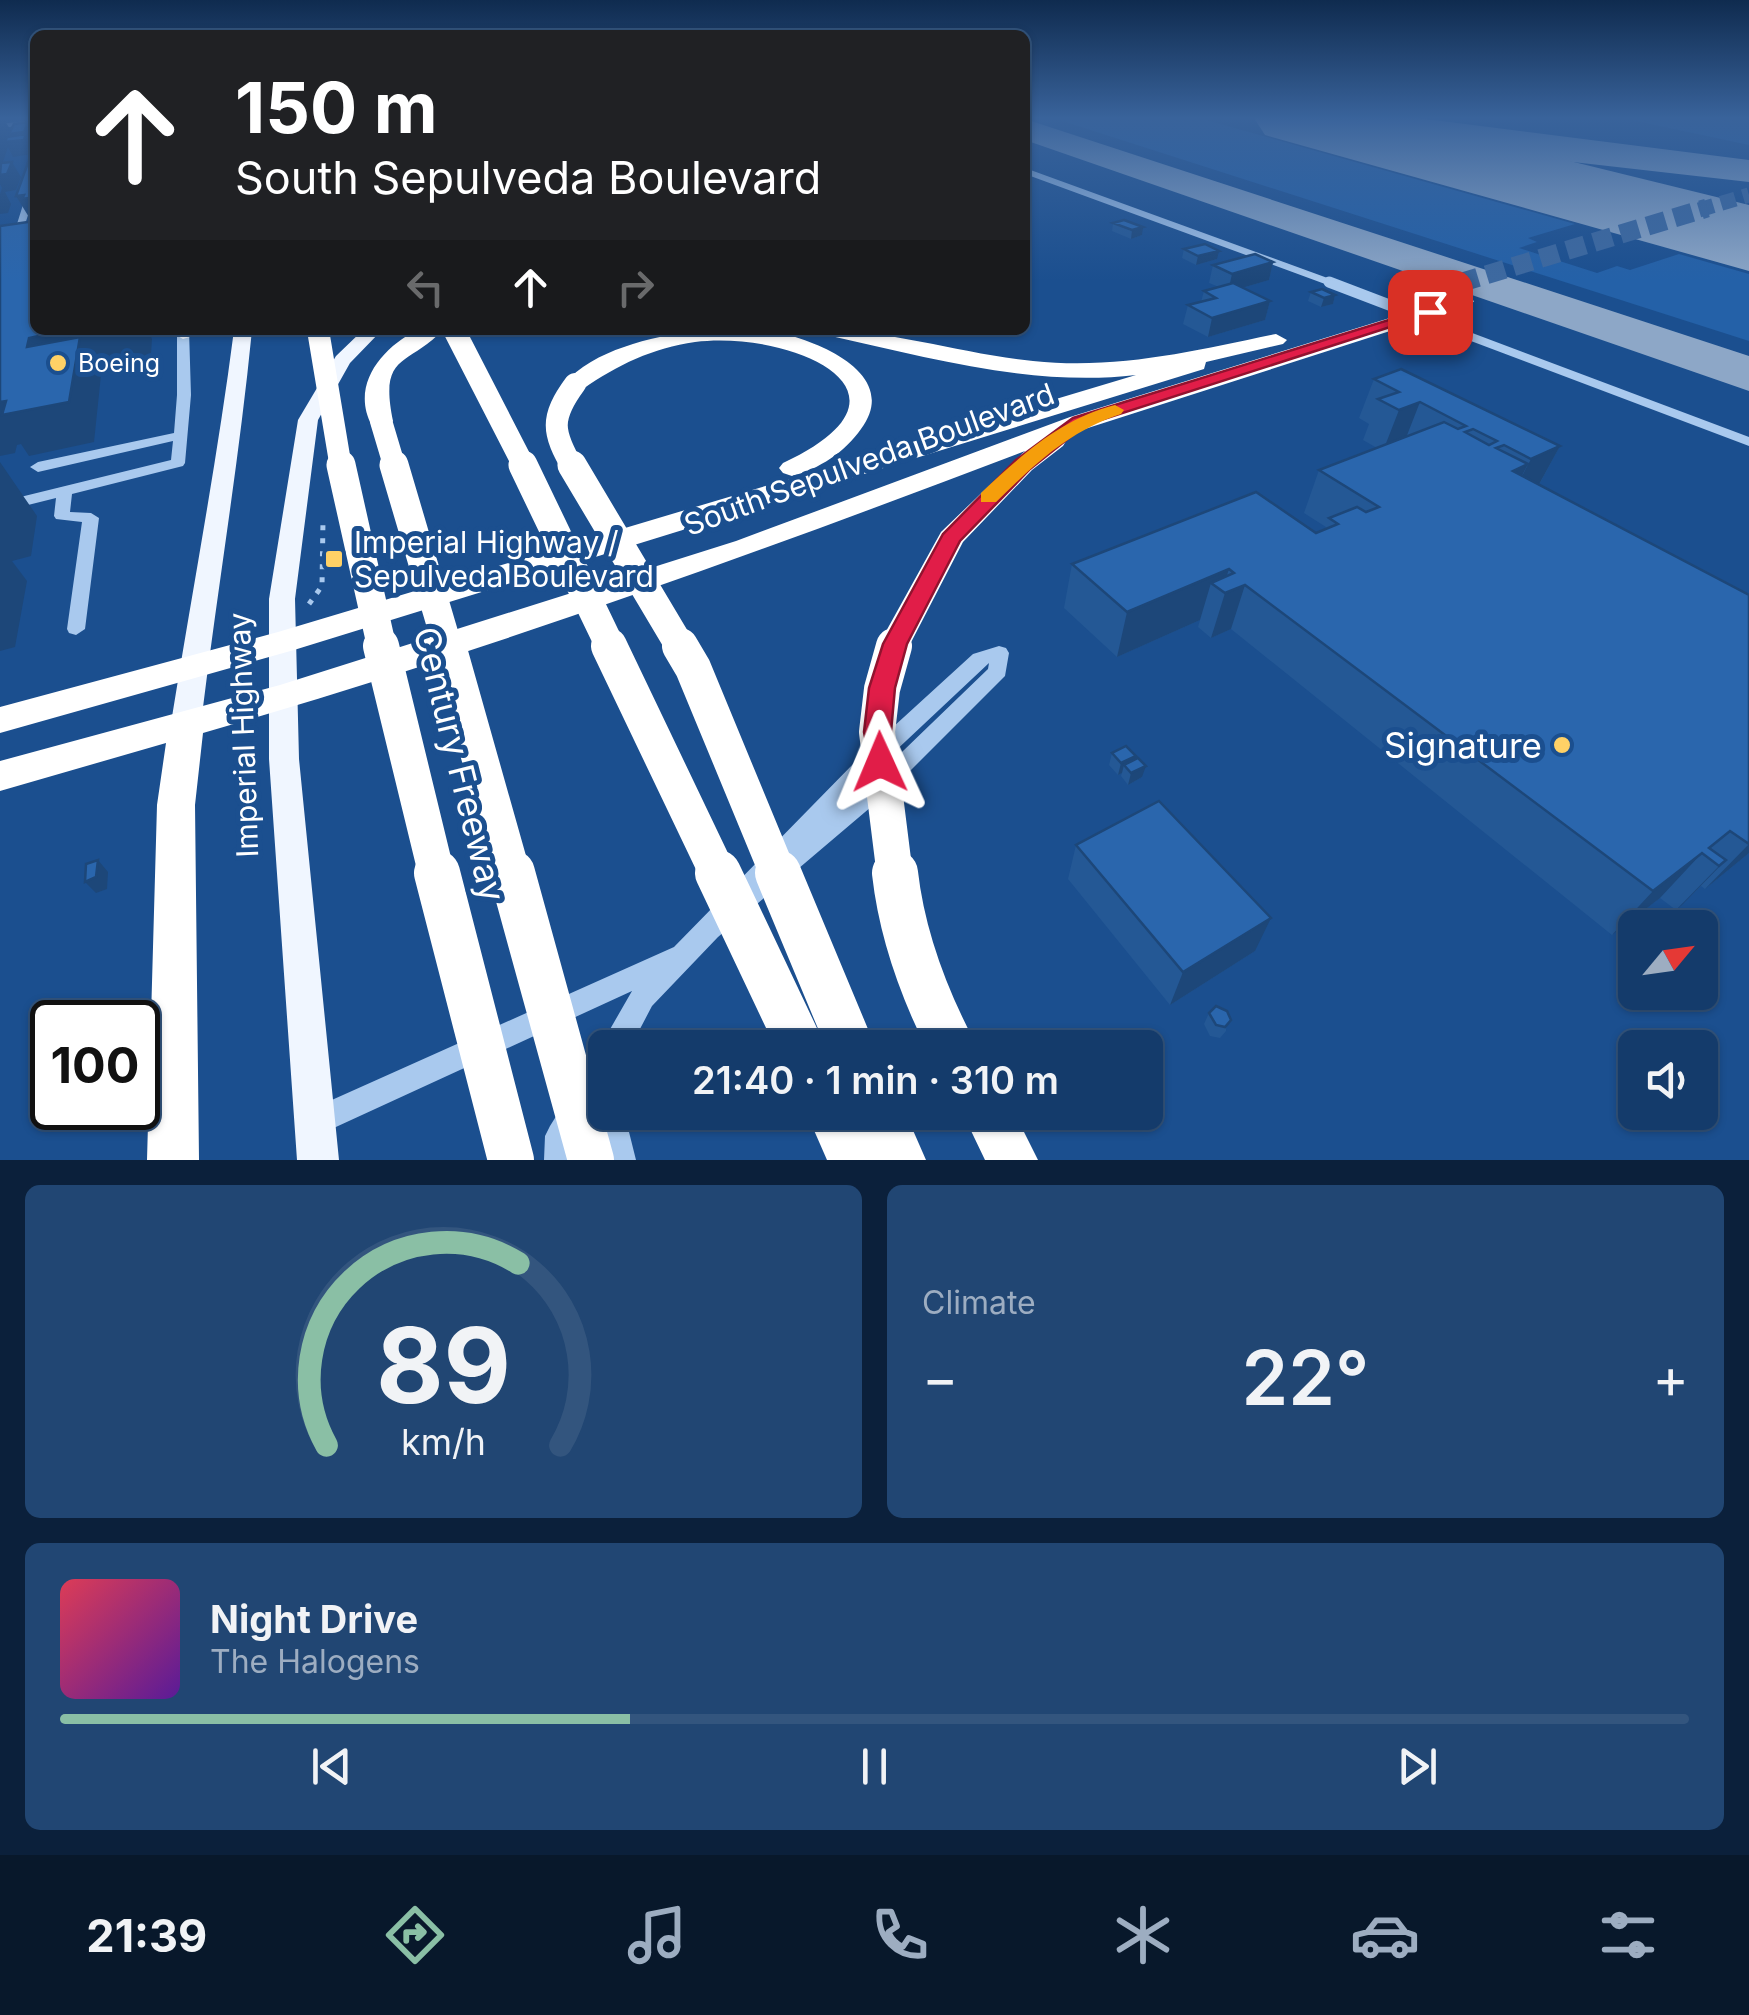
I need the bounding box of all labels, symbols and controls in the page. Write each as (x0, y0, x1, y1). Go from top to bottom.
text: 150 m (235, 65, 438, 150)
icon: ahead (70, 70, 200, 200)
text: South Sepulveda Boulevard (235, 150, 821, 205)
icon: left (398, 260, 453, 315)
icon: ahead (503, 260, 558, 315)
icon: right (608, 260, 663, 315)
pin (1388, 270, 1473, 355)
icon: arrive (1403, 285, 1458, 340)
place label: Boeing (78, 348, 160, 378)
marker: Boeing (47, 352, 69, 374)
street label: South Sepulveda Boulevard (679, 375, 1059, 543)
place label: Imperial Highway / Sepulveda Boulevard (354, 524, 654, 594)
marker: Imperial Highway / Sepulveda Boulevard (323, 548, 345, 570)
street label: Imperial Highway (221, 612, 265, 858)
street label: Century Freeway (406, 622, 514, 906)
position arrow (828, 710, 932, 814)
place label: Signature (1384, 724, 1542, 766)
marker: Signature (1551, 734, 1573, 756)
north arrow (1618, 910, 1718, 1010)
map controls (1618, 910, 1718, 1130)
speed limit sign: 100 (30, 1000, 160, 1130)
button: sound (1618, 1030, 1718, 1130)
text: 21:40 · 1 min · 310 m (692, 1057, 1059, 1103)
text: Climate (922, 1283, 1036, 1322)
text: 89 (376, 1302, 511, 1428)
text: 22° (1242, 1332, 1369, 1423)
text: − (922, 1345, 958, 1411)
text: + (1653, 1345, 1689, 1411)
text: km/h (401, 1420, 486, 1464)
text: Night Drive (210, 1596, 418, 1642)
text: The Halogens (210, 1642, 420, 1681)
icon: previous (304, 1739, 359, 1794)
icon: pause (847, 1739, 902, 1794)
icon: next (1390, 1739, 1445, 1794)
icon: directions (380, 1900, 450, 1970)
icon: music (622, 1900, 692, 1970)
icon: phone (865, 1900, 935, 1970)
icon: climate (1108, 1900, 1178, 1970)
icon: car (1350, 1900, 1420, 1970)
icon: filters (1593, 1900, 1663, 1970)
text: 21:39 (86, 1908, 207, 1963)

